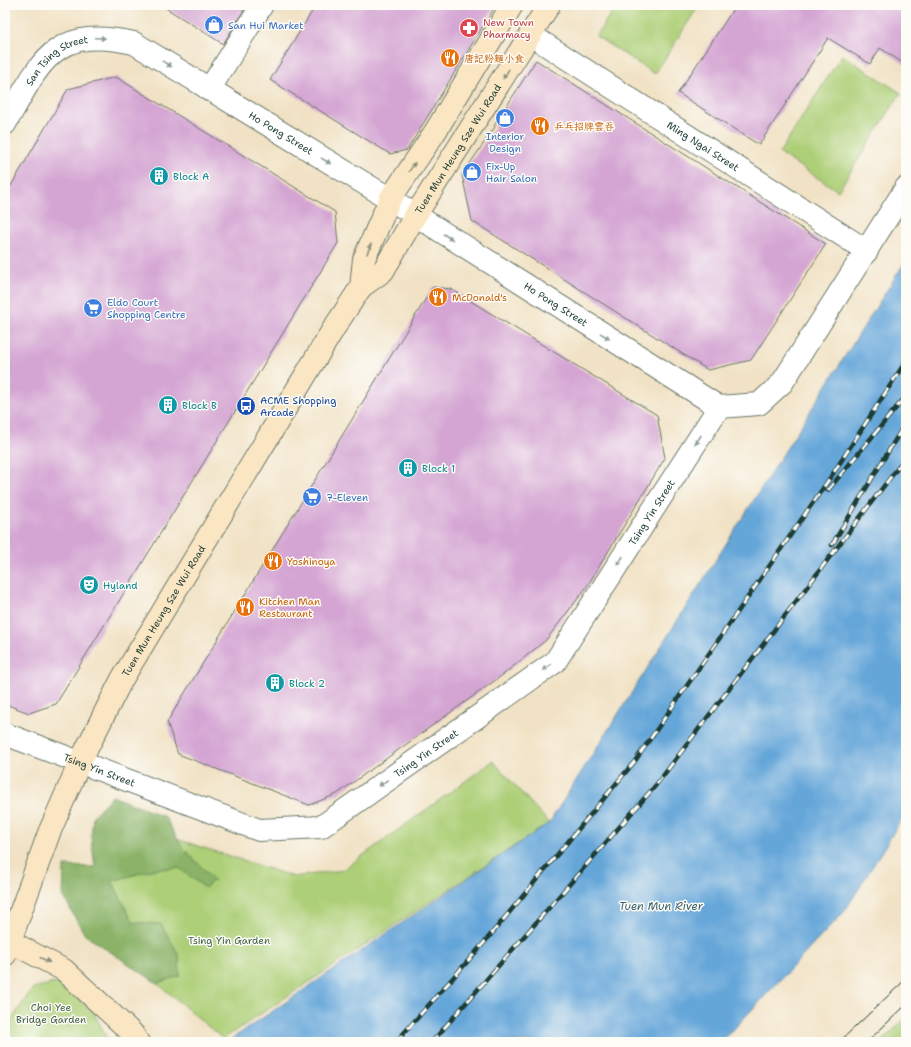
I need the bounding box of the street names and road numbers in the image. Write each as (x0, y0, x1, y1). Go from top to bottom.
street label: San Tsing Street (22, 32, 89, 88)
street label: Tuen Mun Heung Sze Wui Road (412, 81, 504, 216)
street label: Ho Pong Street (246, 108, 316, 157)
street label: Ming Ngai Street (665, 118, 742, 174)
street label: Ho Pong Street (522, 279, 590, 329)
street label: Tsing Yin Street (625, 477, 677, 548)
street label: Tuen Mun Heung Sze Wui Road (119, 542, 208, 679)
street label: Tsing Yin Street (391, 726, 461, 780)
street label: Tsing Yin Street (62, 750, 137, 789)

